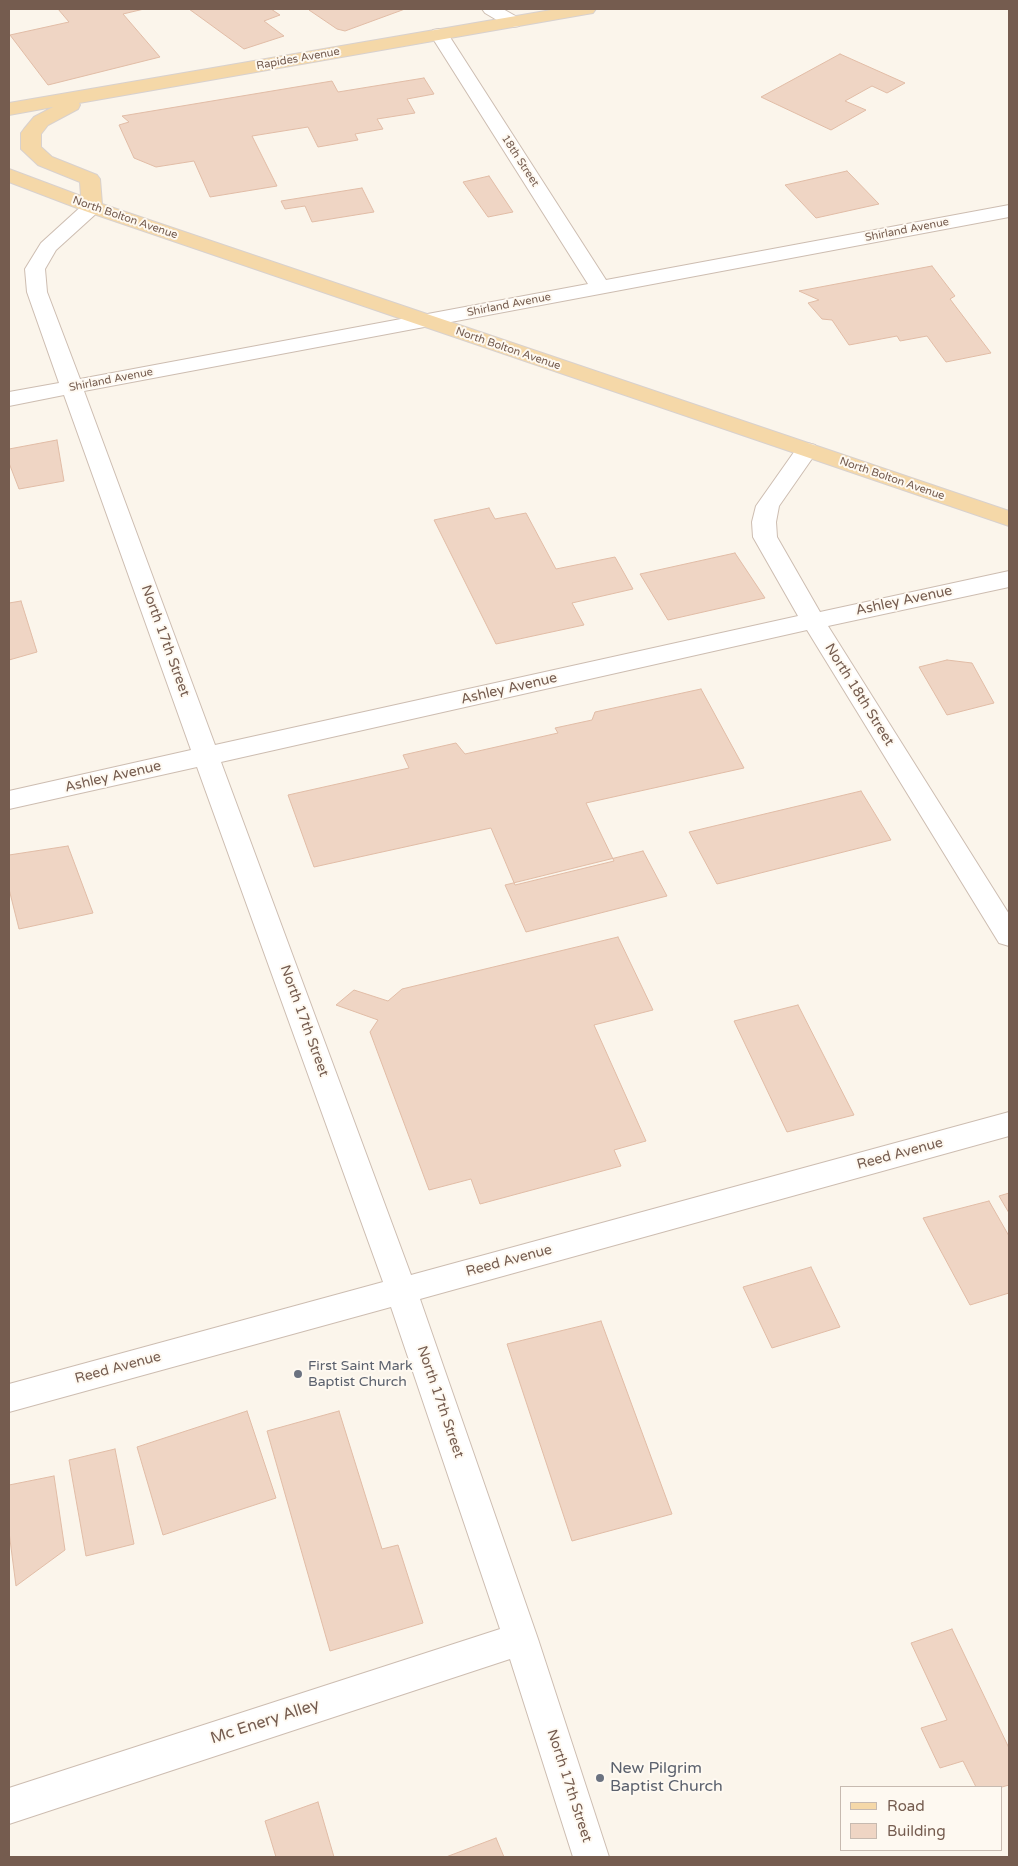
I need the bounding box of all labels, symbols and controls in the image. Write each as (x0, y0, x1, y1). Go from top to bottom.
street label: Rapides Avenue (255, 45, 341, 73)
street label: 18th Street (498, 133, 542, 189)
street label: North Bolton Avenue (71, 194, 179, 242)
street label: Shirland Avenue (864, 215, 950, 245)
street label: Shirland Avenue (466, 290, 552, 320)
street label: North Bolton Avenue (454, 325, 562, 373)
street label: Shirland Avenue (68, 365, 154, 395)
street label: North Bolton Avenue (838, 455, 946, 503)
street label: North 17th Street (137, 583, 193, 699)
street label: Ashley Avenue (854, 583, 954, 619)
street label: North 18th Street (821, 641, 897, 749)
street label: Ashley Avenue (459, 670, 559, 708)
street label: Ashley Avenue (63, 758, 163, 796)
street label: North 17th Street (276, 963, 332, 1079)
street label: Reed Avenue (855, 1134, 945, 1174)
street label: Reed Avenue (464, 1241, 554, 1281)
street label: North 17th Street (413, 1344, 467, 1460)
street label: Reed Avenue (73, 1348, 163, 1388)
place label: First Saint Mark Baptist Church (308, 1358, 413, 1390)
marker: First Saint Mark Baptist Church (292, 1368, 304, 1380)
street label: Mc Enery Alley (208, 1695, 322, 1749)
street label: North 17th Street (543, 1728, 595, 1844)
place label: New Pilgrim Baptist Church (610, 1759, 723, 1797)
marker: New Pilgrim Baptist Church (594, 1772, 606, 1784)
legend (840, 1786, 1003, 1851)
text: Road (887, 1797, 925, 1815)
text: Building (887, 1822, 946, 1840)

